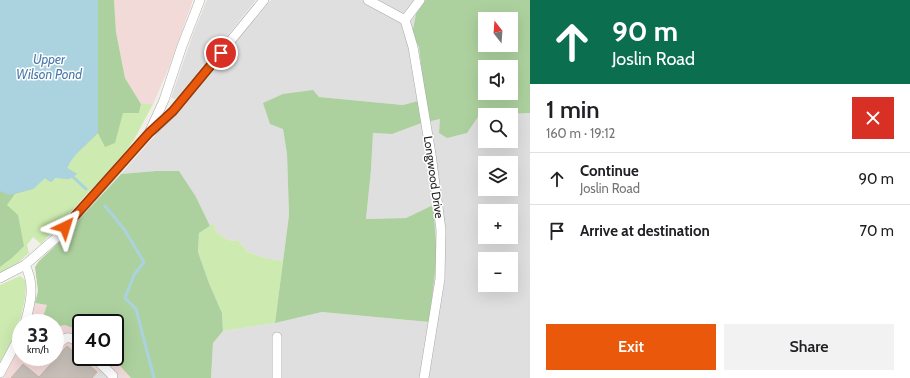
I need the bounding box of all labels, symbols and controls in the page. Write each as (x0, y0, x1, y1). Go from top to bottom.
north arrow (478, 12, 518, 52)
map controls (478, 12, 518, 292)
text: 90 m (612, 14, 678, 48)
icon: ahead (546, 16, 598, 68)
pin (204, 36, 238, 70)
icon: arrive (210, 42, 232, 64)
text: Joslin Road (612, 48, 695, 70)
water label: Upper Wilson Pond (16, 51, 82, 82)
button: sound (478, 60, 518, 100)
text: 1 min (546, 95, 600, 124)
button: close (852, 97, 894, 139)
button: search (478, 108, 518, 148)
text: 160 m · 19:12 (546, 125, 615, 141)
street label: Longwood Drive (421, 135, 447, 219)
button: layers (478, 156, 518, 196)
text: Continue (580, 162, 639, 180)
icon: ahead (546, 168, 568, 190)
text: 90 m (858, 170, 894, 188)
text: Joslin Road (580, 180, 640, 196)
button: + (478, 204, 518, 244)
position arrow (44, 206, 86, 248)
icon: arrive (546, 220, 568, 242)
text: Arrive at destination (580, 222, 710, 240)
text: 70 m (860, 222, 894, 240)
button: − (478, 252, 518, 292)
speed limit sign: 40 (72, 314, 124, 366)
text: 33 (27, 323, 49, 347)
button: Exit (546, 324, 716, 370)
button: Share (724, 324, 894, 370)
text: km/h (27, 343, 49, 356)

